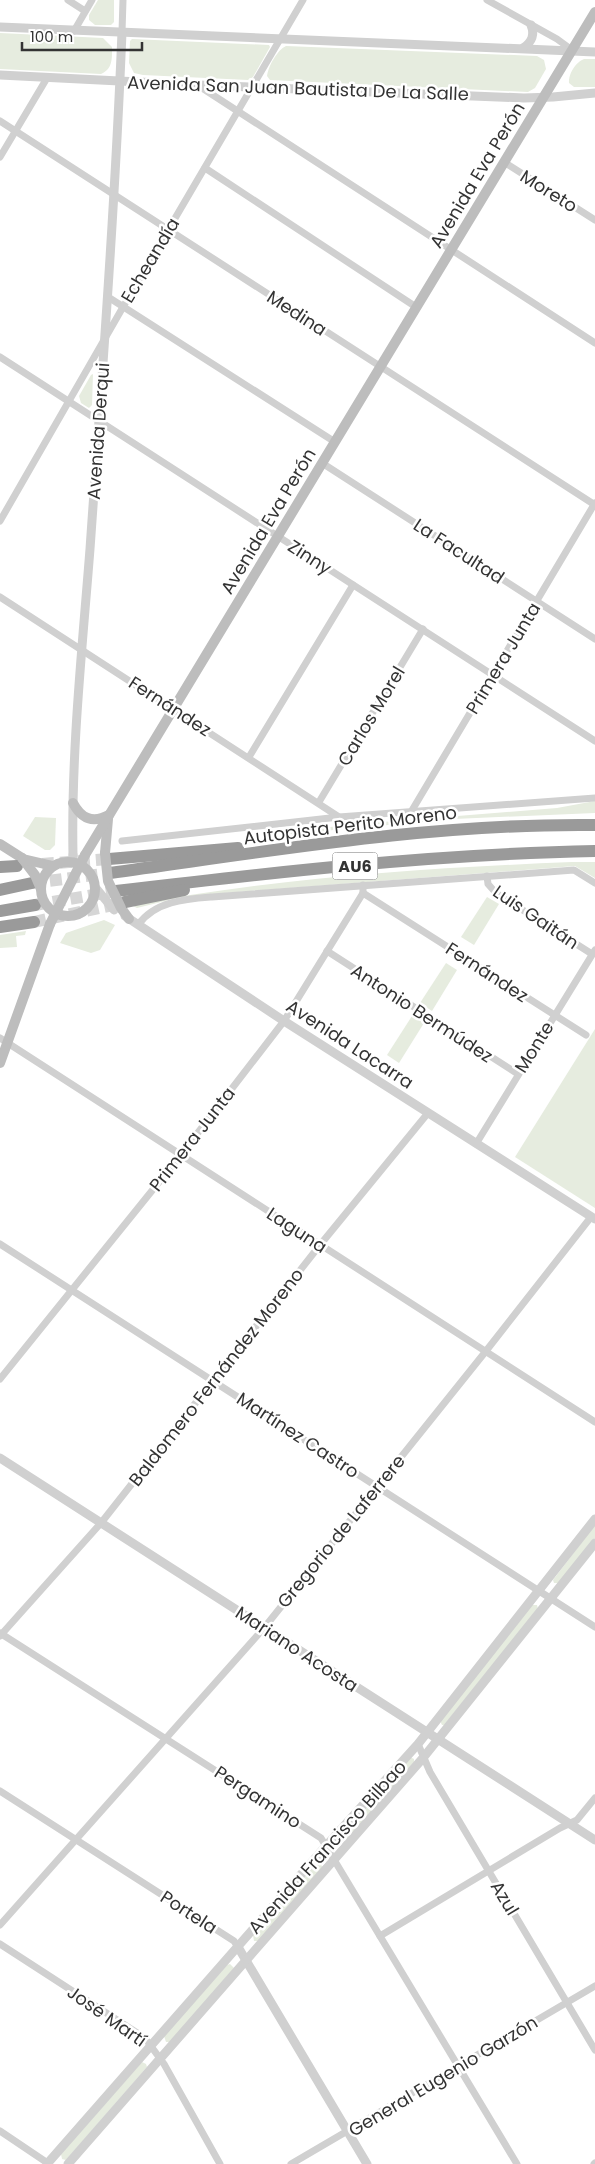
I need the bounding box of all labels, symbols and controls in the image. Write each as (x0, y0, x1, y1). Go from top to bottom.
scale bar (22, 20, 142, 52)
text: 100 m (30, 26, 73, 47)
street label: Avenida San Juan Bautista De La Salle (127, 70, 469, 106)
street label: Avenida Eva Perón (424, 97, 530, 253)
street label: Moreto (516, 164, 582, 218)
street label: Echeandía (115, 213, 185, 307)
street label: Medina (262, 284, 332, 342)
street label: Avenida Derqui (81, 362, 115, 500)
street label: Avenida Eva Perón (215, 443, 321, 599)
street label: La Facultad (409, 512, 509, 590)
street label: Zinny (283, 534, 337, 580)
street label: Primera Junta (460, 597, 546, 719)
street label: Carlos Morel (331, 661, 411, 771)
street label: Fernández (124, 670, 216, 742)
street label: Autopista Perito Moreno (242, 800, 458, 850)
road number: AU6 (332, 852, 378, 879)
street label: Luis Gaitán (488, 879, 584, 955)
street label: Fernández (441, 936, 533, 1008)
street label: Antonio Bermúdez (346, 958, 498, 1068)
street label: Avenida Lacarra (281, 993, 419, 1095)
street label: Monte (508, 1017, 560, 1077)
street label: Primera Junta (143, 1082, 241, 1196)
street label: Laguna (262, 1201, 332, 1259)
street label: Baldomero Fernández Moreno (123, 1263, 309, 1491)
street label: Martínez Castro (232, 1386, 364, 1484)
street label: Gregorio de Laferrere (271, 1449, 411, 1613)
street label: Mariano Acosta (231, 1600, 363, 1698)
street label: Avenida Francisco Bilbao (242, 1755, 412, 1939)
street label: Pergamino (210, 1760, 306, 1834)
street label: Azul (485, 1876, 525, 1920)
street label: Portela (156, 1884, 222, 1940)
street label: José Martí (62, 1979, 152, 2053)
street label: General Eugenio Garzón (344, 2010, 542, 2142)

